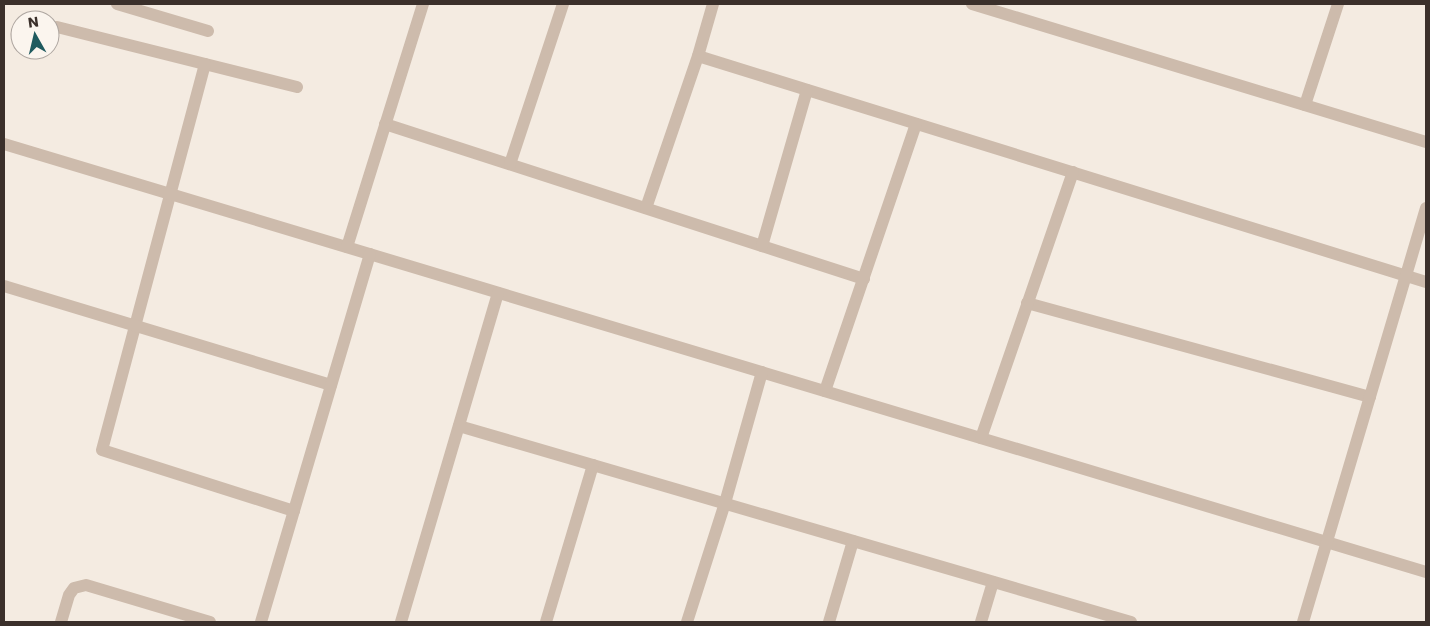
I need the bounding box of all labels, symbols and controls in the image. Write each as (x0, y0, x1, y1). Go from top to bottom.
north arrow (10, 10, 60, 60)
text: N (27, 11, 40, 33)

